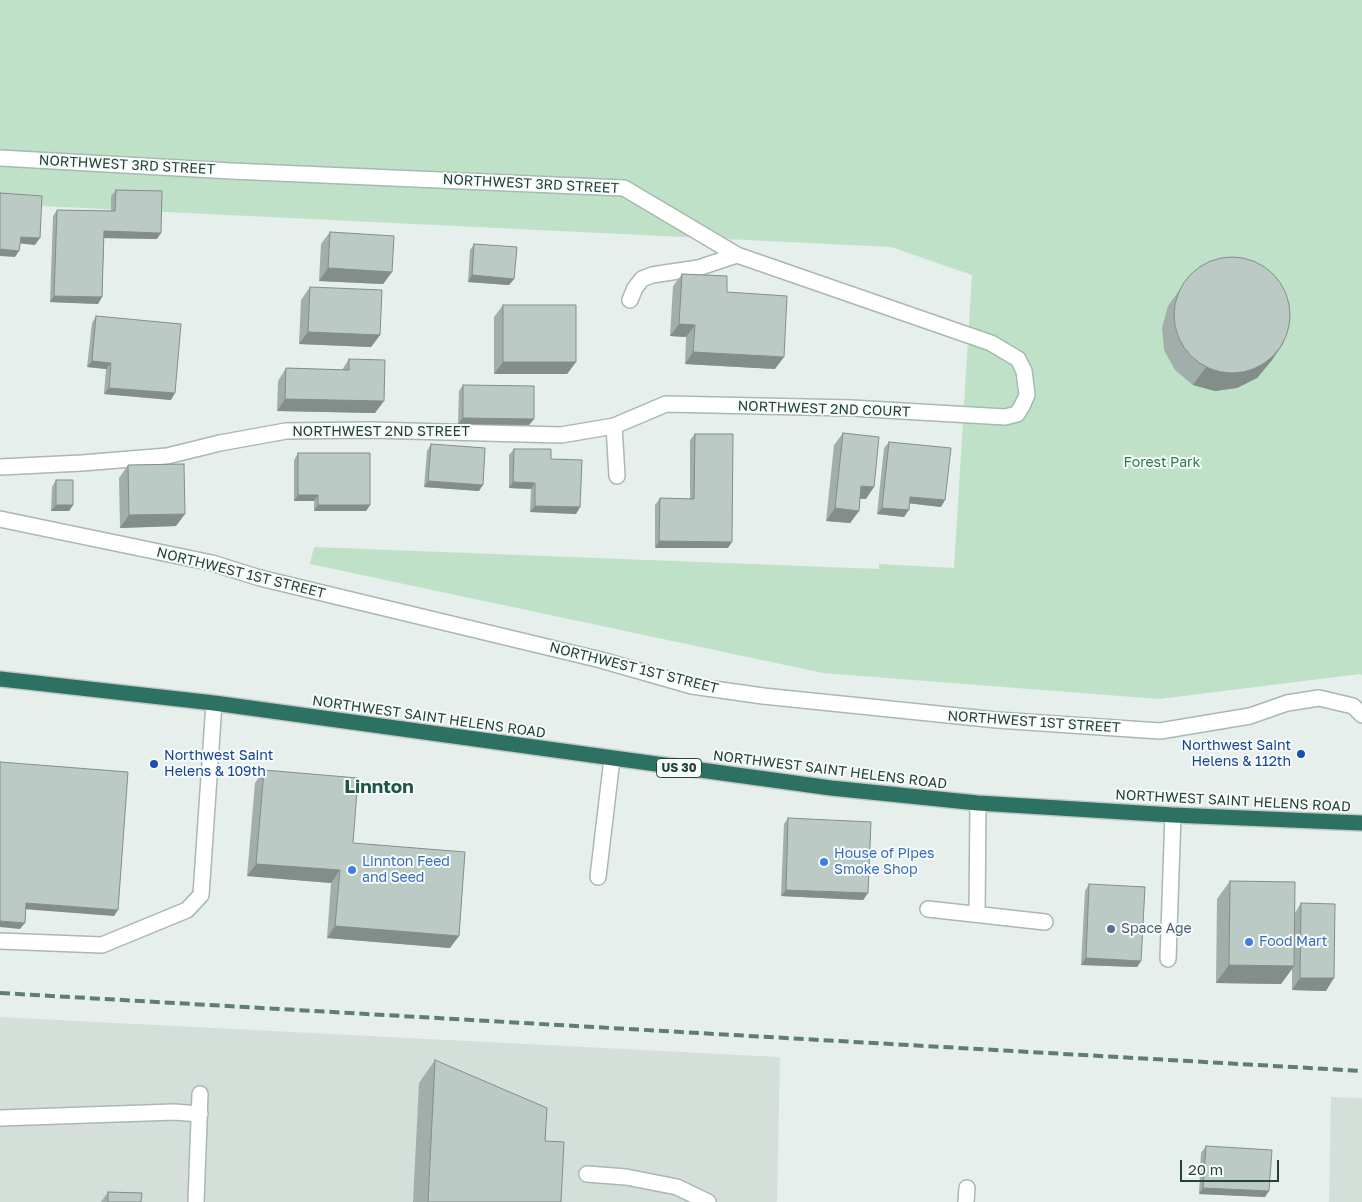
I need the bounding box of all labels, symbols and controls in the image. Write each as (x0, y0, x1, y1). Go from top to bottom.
street label: NORTHWEST 3RD STREET (38, 152, 216, 178)
street label: NORTHWEST 3RD STREET (442, 171, 620, 197)
street label: NORTHWEST 2ND COURT (737, 398, 911, 420)
street label: NORTHWEST 2ND STREET (292, 424, 470, 440)
park label: Forest Park (1124, 455, 1200, 471)
street label: NORTHWEST 1ST STREET (155, 544, 327, 602)
street label: NORTHWEST 1ST STREET (548, 639, 720, 697)
street label: NORTHWEST SAINT HELENS ROAD (311, 692, 547, 742)
street label: NORTHWEST 1ST STREET (947, 708, 1121, 736)
place label: Northwest Saint Helens & 112th (1182, 738, 1291, 770)
street label: NORTHWEST SAINT HELENS ROAD (712, 747, 948, 793)
place label: Northwest Saint Helens & 109th (164, 748, 273, 780)
marker: Northwest Saint Helens & 112th (1295, 748, 1307, 760)
marker: Northwest Saint Helens & 109th (148, 758, 160, 770)
road number: US 30 (656, 758, 702, 778)
district label: Linnton (344, 776, 414, 798)
street label: NORTHWEST SAINT HELENS ROAD (1115, 786, 1351, 816)
place label: House of Pipes Smoke Shop (834, 846, 934, 879)
place label: Linnton Feed and Seed (362, 854, 450, 886)
marker: House of Pipes Smoke Shop (818, 856, 830, 868)
marker: Linnton Feed and Seed (346, 864, 358, 876)
place label: Space Age (1121, 921, 1192, 937)
marker: Space Age (1105, 923, 1117, 935)
place label: Food Mart (1259, 934, 1327, 950)
marker: Food Mart (1243, 936, 1255, 948)
scale bar (1182, 1150, 1281, 1182)
text: 20 m (1188, 1160, 1223, 1178)

